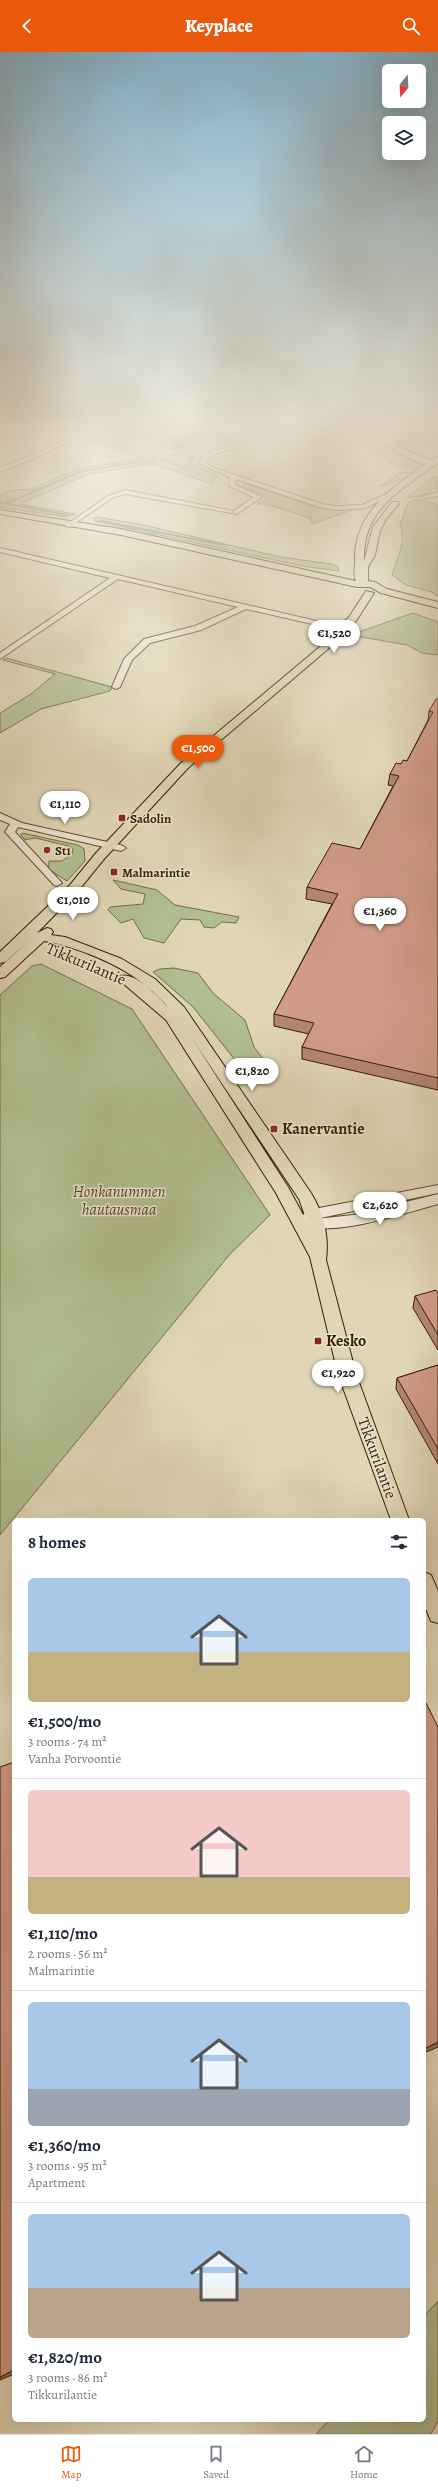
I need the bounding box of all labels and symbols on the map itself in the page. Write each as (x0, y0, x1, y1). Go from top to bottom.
north arrow (382, 64, 426, 108)
pin: €1,520 (301, 620, 367, 654)
pin: €1,500 (165, 735, 231, 769)
pin: €1,110 (32, 791, 98, 825)
place label: Sadolin (130, 810, 172, 827)
marker: Sadolin (117, 813, 127, 823)
place label: St1 (55, 842, 71, 859)
marker: St1 (42, 845, 52, 855)
place label: Malmarintie (122, 864, 190, 881)
marker: Malmarintie (109, 867, 119, 877)
pin: €1,010 (40, 887, 106, 921)
pin: €1,360 (347, 898, 413, 932)
street label: Tikkurilantie (43, 937, 129, 991)
pin: €1,820 (219, 1058, 285, 1092)
place label: Kanervantie (282, 1118, 365, 1140)
marker: Kanervantie (269, 1124, 279, 1134)
park label: Honkanummen hautausmaa (73, 1181, 165, 1221)
pin: €2,620 (347, 1192, 413, 1226)
place label: Kesko (326, 1330, 366, 1352)
marker: Kesko (313, 1336, 323, 1346)
pin: €1,920 (305, 1360, 371, 1394)
street label: Tikkurilantie (352, 1414, 402, 1502)

